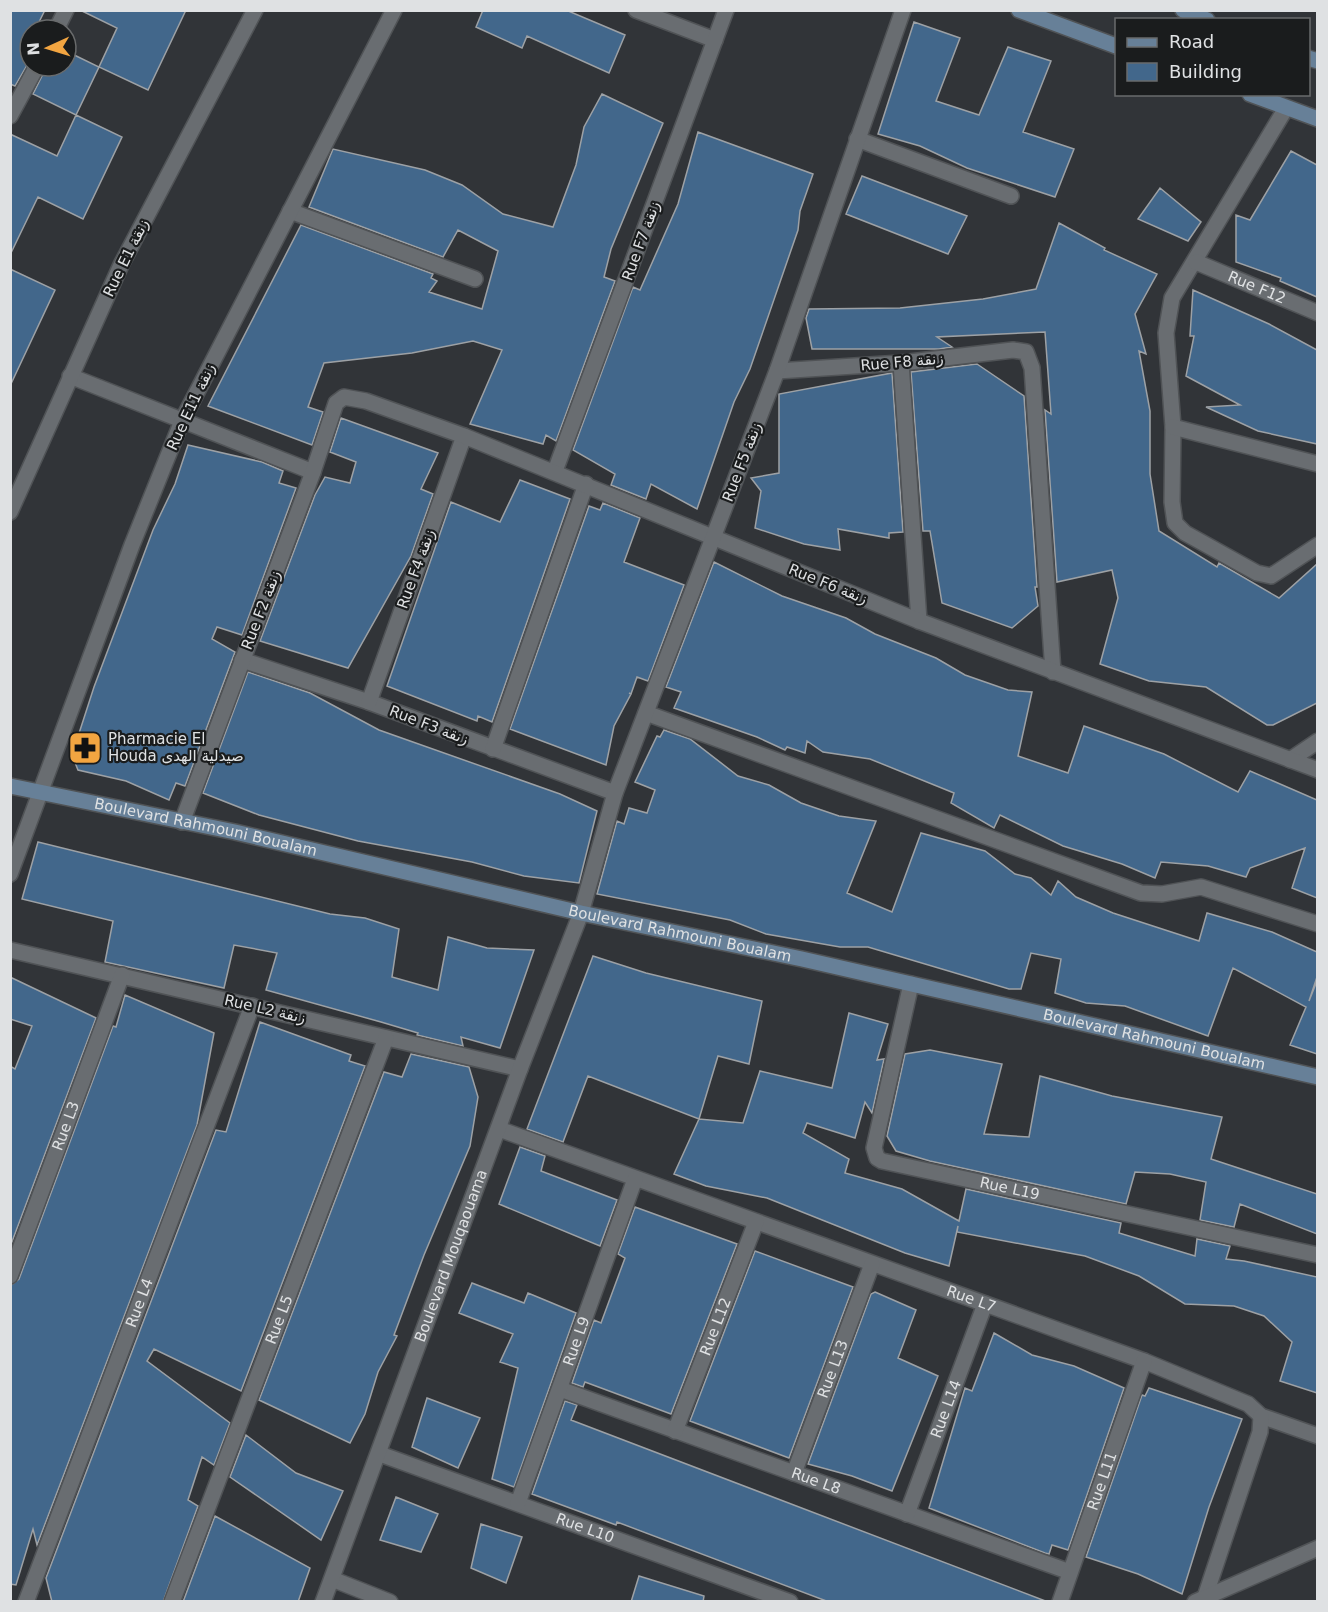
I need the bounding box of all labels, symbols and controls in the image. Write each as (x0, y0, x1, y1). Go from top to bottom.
north arrow (18, 18, 78, 78)
legend (1115, 18, 1310, 96)
text: Road (1169, 31, 1214, 52)
text: N (24, 42, 43, 56)
text: Building (1169, 61, 1242, 82)
street label: Rue F7 زنقة (618, 199, 664, 283)
street label: Rue E1 زنقة (99, 216, 153, 300)
street label: Rue F12 (1225, 267, 1289, 308)
street label: Rue F8 زنقة (860, 349, 944, 375)
street label: Rue E11 زنقة (163, 361, 219, 453)
street label: Rue F5 زنقة (719, 420, 765, 504)
street label: Rue F4 زنقة (393, 527, 439, 611)
street label: Rue F6 زنقة (786, 560, 870, 608)
street label: Rue F2 زنقة (238, 568, 284, 652)
street label: Rue F3 زنقة (387, 702, 471, 748)
pharmacy icon: Pharmacie El Houda صيدلية الهدى (67, 730, 103, 766)
place label: Pharmacie El Houda صيدلية الهدى (108, 730, 244, 765)
street label: Boulevard Rahmouni Boualam (93, 794, 319, 860)
street label: Boulevard Rahmouni Boualam (567, 901, 793, 966)
street label: Rue L2 زنقة (223, 991, 307, 1027)
street label: Boulevard Rahmouni Boualam (1041, 1005, 1267, 1074)
street label: Rue L3 (48, 1099, 83, 1153)
street label: Boulevard Mouqaouama (411, 1167, 491, 1345)
street label: Rue L19 (978, 1173, 1041, 1204)
street label: Rue L4 (122, 1276, 157, 1330)
street label: Rue L7 (944, 1282, 999, 1316)
street label: Rue L5 (262, 1293, 297, 1347)
street label: Rue L12 (696, 1295, 735, 1358)
street label: Rue L9 (559, 1314, 594, 1368)
street label: Rue L13 (814, 1337, 852, 1401)
street label: Rue L14 (927, 1377, 965, 1441)
street label: Rue L11 (1084, 1449, 1121, 1513)
street label: Rue L8 (789, 1464, 843, 1498)
street label: Rue L10 (553, 1509, 617, 1547)

